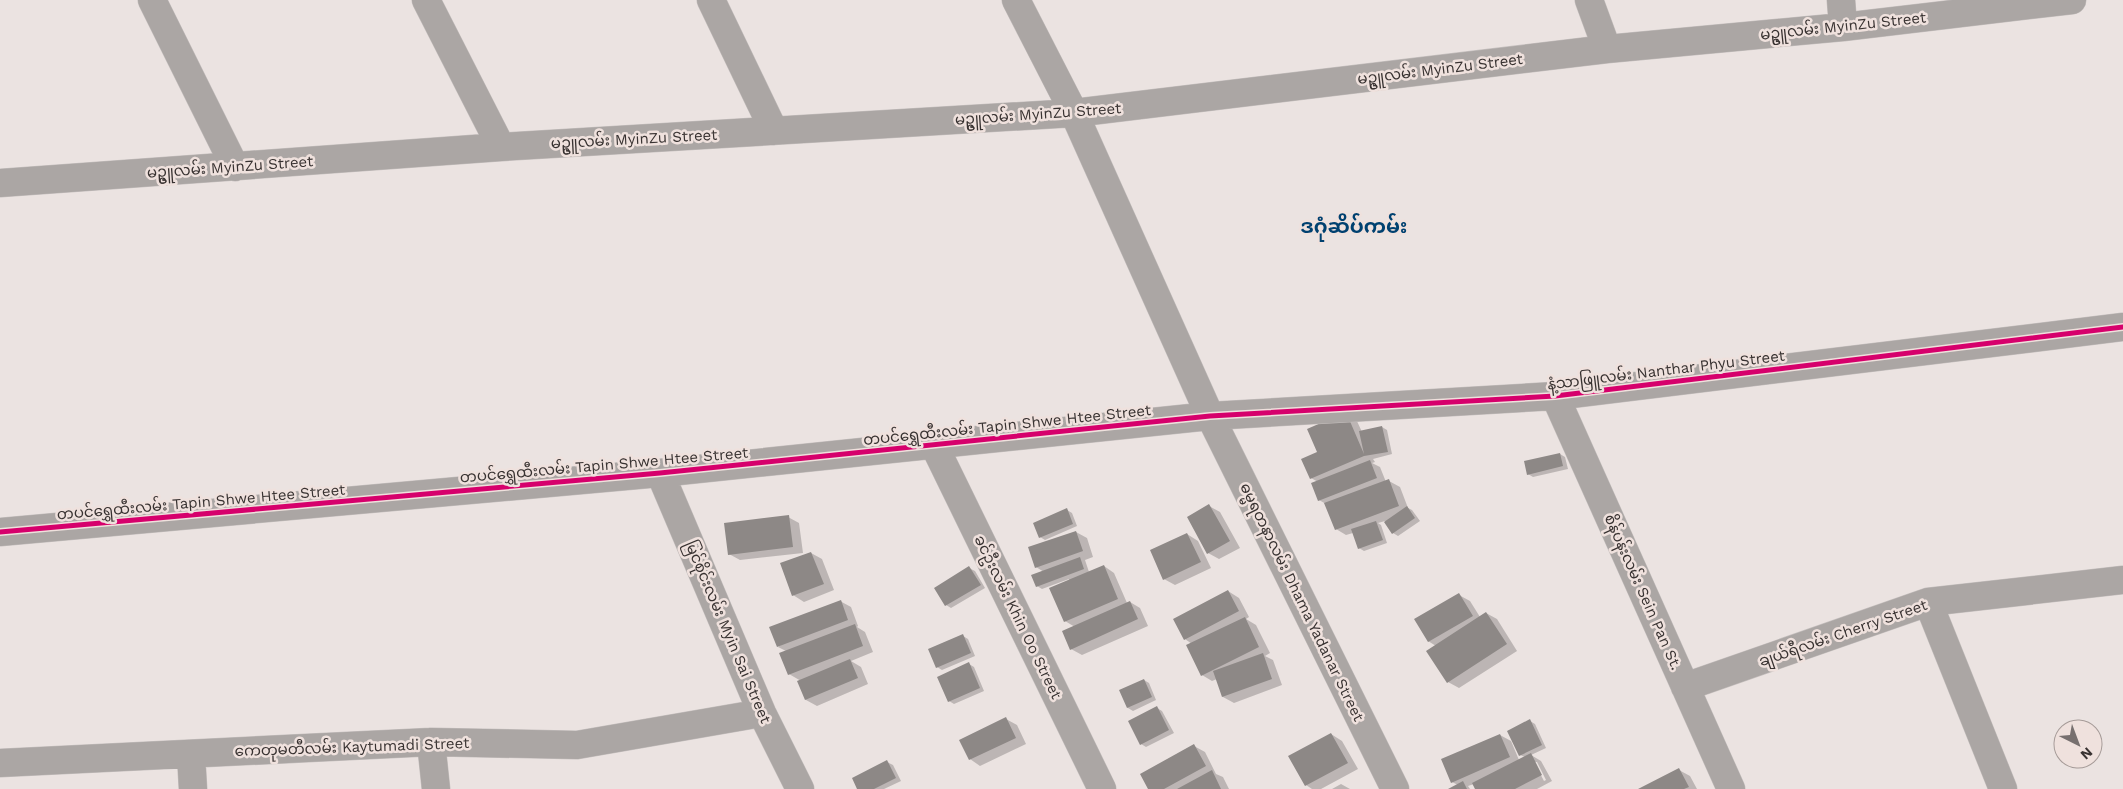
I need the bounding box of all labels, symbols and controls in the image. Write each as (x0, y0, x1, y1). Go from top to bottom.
street label: မဥ္ဇူလမ်း MyinZu Street (1759, 7, 1928, 47)
street label: မဥ္ဇူလမ်း MyinZu Street (1356, 49, 1525, 91)
street label: မဥ္ဇူလမ်း MyinZu Street (954, 98, 1123, 132)
street label: မဥ္ဇူလမ်း MyinZu Street (550, 125, 719, 155)
street label: မဥ္ဇူလမ်း MyinZu Street (146, 151, 315, 185)
district label: ဒဂုံဆိပ်ကမ်း (1300, 213, 1408, 242)
street label: နံ့သာဖြူလမ်း Nanthar Phyu Street (1546, 345, 1787, 396)
street label: တပင်ရွှေထီးလမ်း Tapin Shwe Htee Street (862, 400, 1153, 452)
street label: တပင်ရွှေထီးလမ်း Tapin Shwe Htee Street (459, 442, 750, 490)
street label: တပင်ရွှေထီးလမ်း Tapin Shwe Htee Street (56, 479, 347, 527)
street label: ဓမ္မရတနာလမ်း Dhama Yadanar Street (1233, 479, 1369, 726)
street label: စိန်ပန်းလမ်း Sein Pan St. (1598, 511, 1686, 674)
street label: ခင်ဦးလမ်း Khin Oo Street (968, 532, 1067, 704)
street label: မြင်စိုင်းလမ်း Myin Sai Street (678, 537, 776, 728)
street label: ချယ်ရီလမ်း Cherry Street (1756, 595, 1931, 673)
north arrow (2053, 719, 2103, 769)
street label: ကေတုမတီလမ်း Kaytumadi Street (234, 733, 470, 763)
text: N (2077, 744, 2096, 763)

